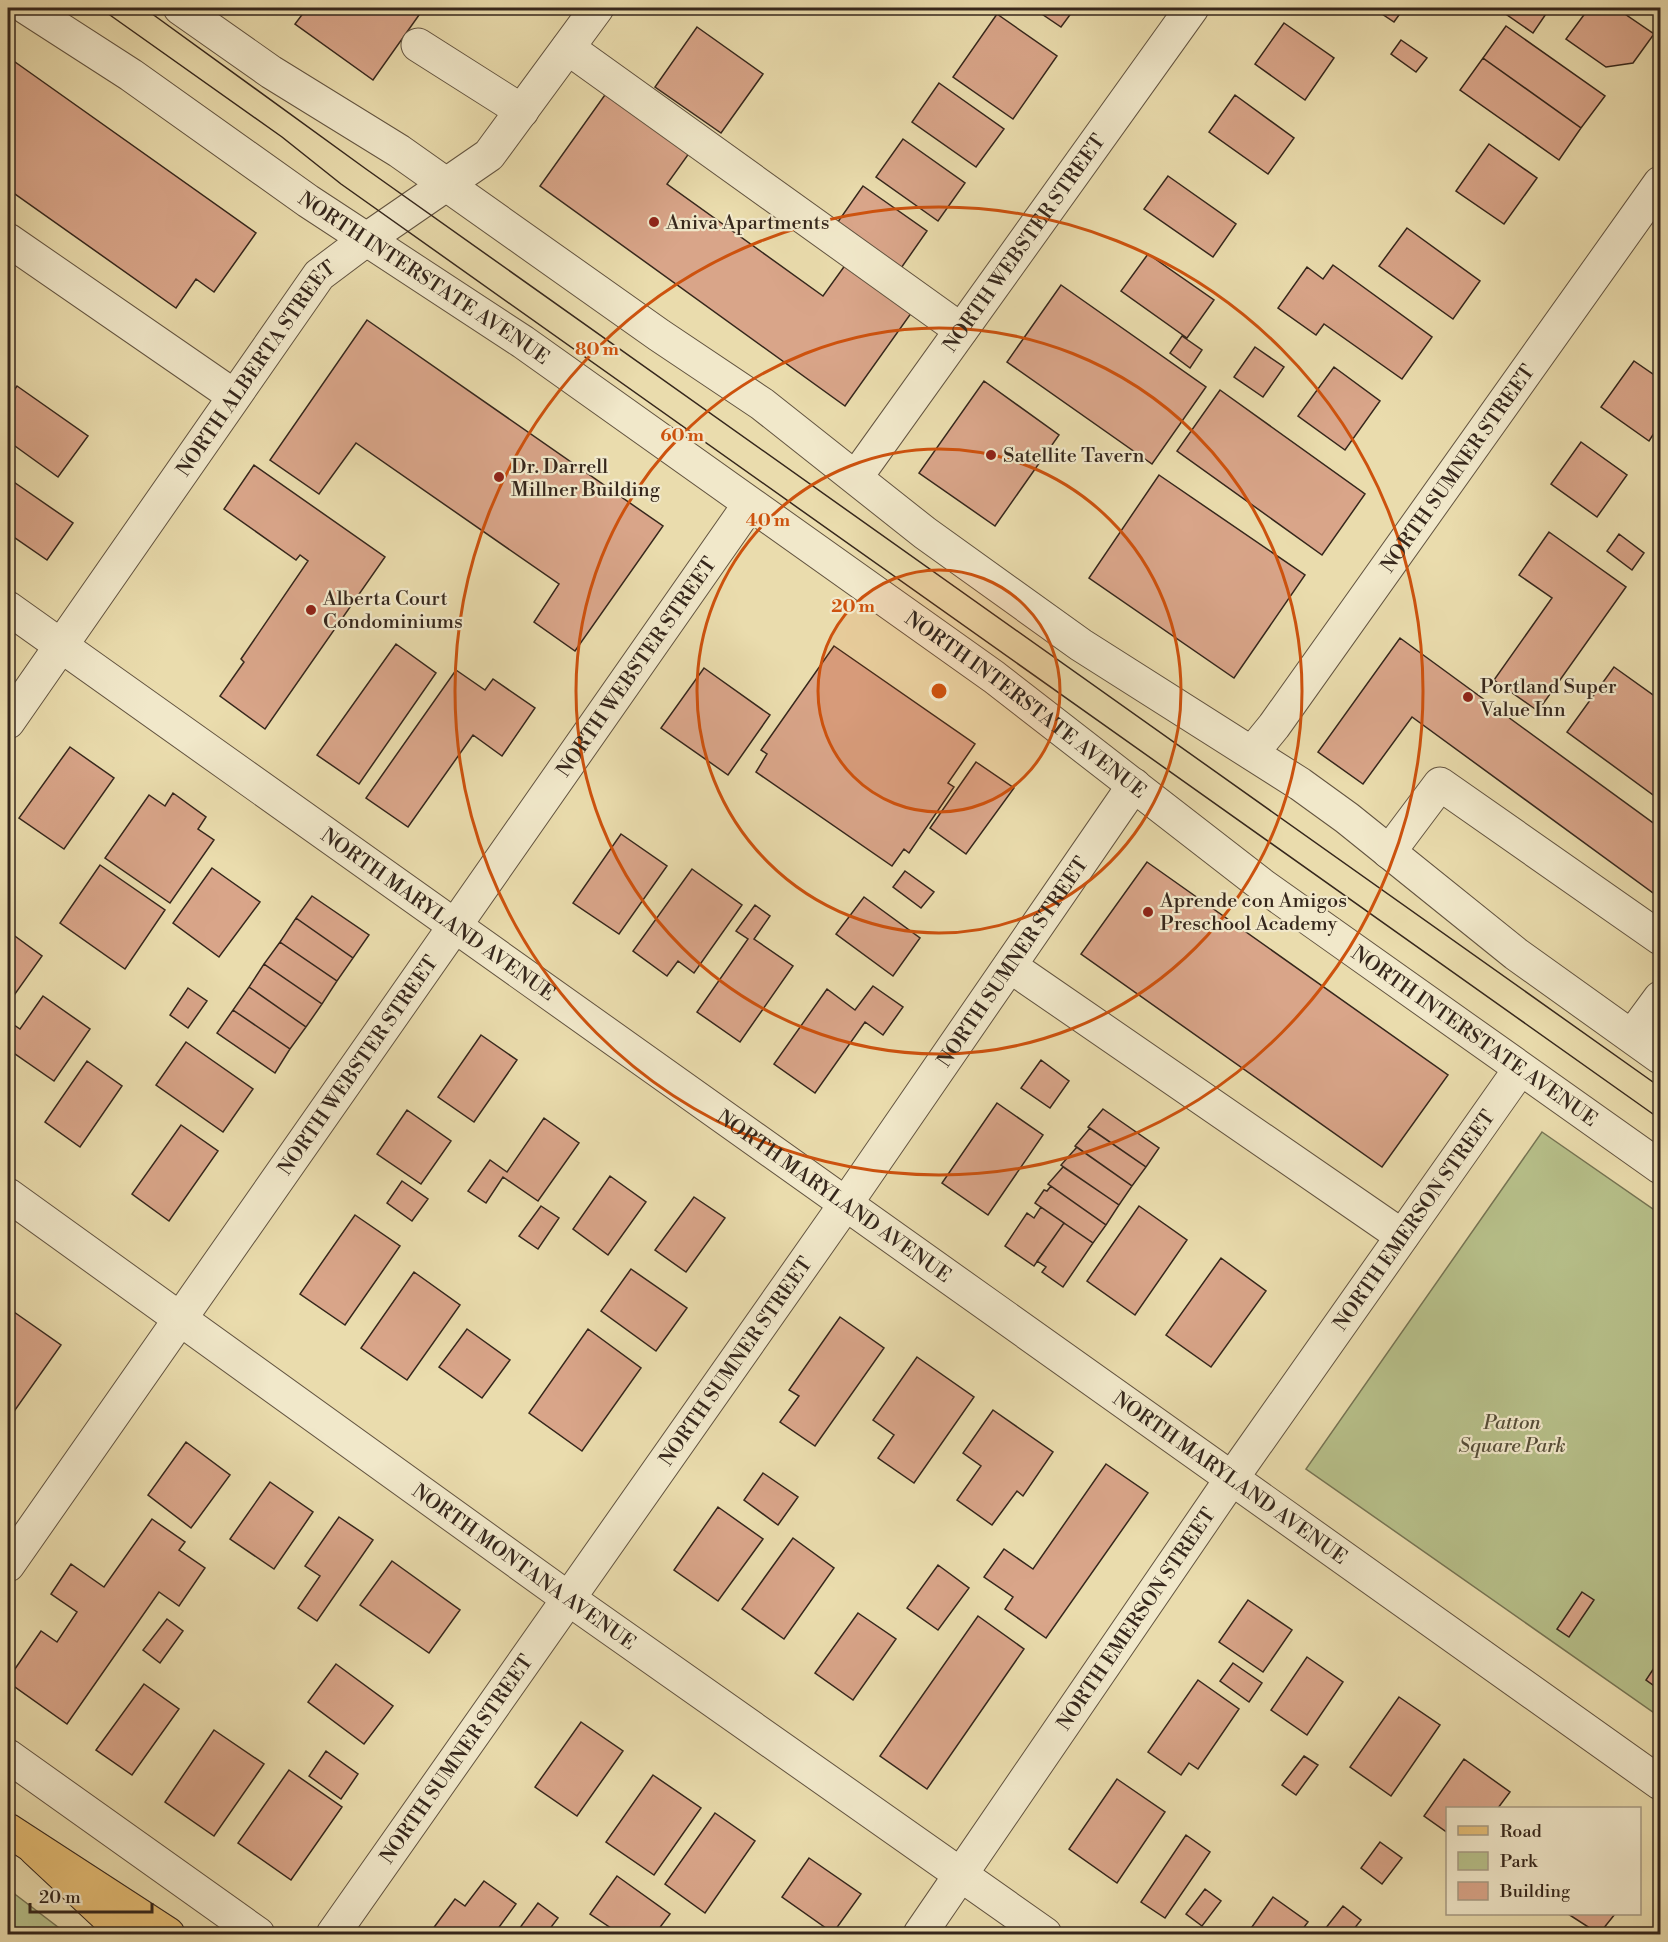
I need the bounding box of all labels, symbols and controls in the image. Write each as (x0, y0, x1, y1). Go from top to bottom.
street label: NORTH WEBSTER STREET (938, 130, 1111, 358)
street label: NORTH INTERSTATE AVENUE (293, 187, 554, 371)
place label: Aniva Apartments (665, 211, 829, 236)
marker: Aniva Apartments (647, 215, 661, 229)
street label: NORTH ALBERTA STREET (172, 256, 341, 482)
text: 80 m (575, 338, 620, 361)
street label: NORTH SUMNER STREET (1376, 360, 1541, 578)
text: 60 m (660, 424, 704, 447)
place label: Satellite Tavern (1003, 444, 1145, 469)
marker: Satellite Tavern (984, 448, 998, 462)
place label: Dr. Darrell Millner Building (511, 455, 661, 503)
marker: Dr. Darrell Millner Building (492, 470, 506, 484)
text: 40 m (746, 509, 791, 532)
street label: NORTH WEBSTER STREET (552, 553, 723, 782)
place label: Alberta Court Condominiums (322, 587, 463, 635)
text: 20 m (831, 595, 875, 618)
marker: Alberta Court Condominiums (304, 603, 318, 617)
street label: NORTH INTERSTATE AVENUE (900, 607, 1151, 804)
place label: Portland Super Value Inn (1479, 675, 1617, 723)
centre of rings (929, 681, 949, 701)
marker: Portland Super Value Inn (1461, 690, 1475, 704)
street label: NORTH MARYLAND AVENUE (315, 823, 559, 1007)
street label: NORTH SUMNER STREET (932, 853, 1095, 1073)
place label: Aprende con Amigos Preschool Academy (1159, 889, 1347, 937)
marker: Aprende con Amigos Preschool Academy (1141, 905, 1155, 919)
street label: NORTH INTERSTATE AVENUE (1346, 941, 1602, 1133)
street label: NORTH WEBSTER STREET (273, 951, 444, 1181)
street label: NORTH MARYLAND AVENUE (711, 1105, 955, 1289)
street label: NORTH EMERSON STREET (1329, 1106, 1501, 1336)
street label: NORTH SUMNER STREET (655, 1253, 818, 1471)
street label: NORTH MARYLAND AVENUE (1107, 1387, 1351, 1570)
park label: Patton Square Park (1458, 1411, 1566, 1459)
street label: NORTH MONTANA AVENUE (407, 1479, 640, 1656)
street label: NORTH EMERSON STREET (1052, 1504, 1222, 1736)
street label: NORTH SUMNER STREET (375, 1650, 539, 1869)
legend (1446, 1807, 1641, 1915)
text: Road (1500, 1820, 1543, 1843)
text: Park (1500, 1850, 1539, 1873)
scale bar (30, 1876, 152, 1914)
text: Building (1499, 1880, 1571, 1903)
text: 20 m (39, 1886, 81, 1909)

